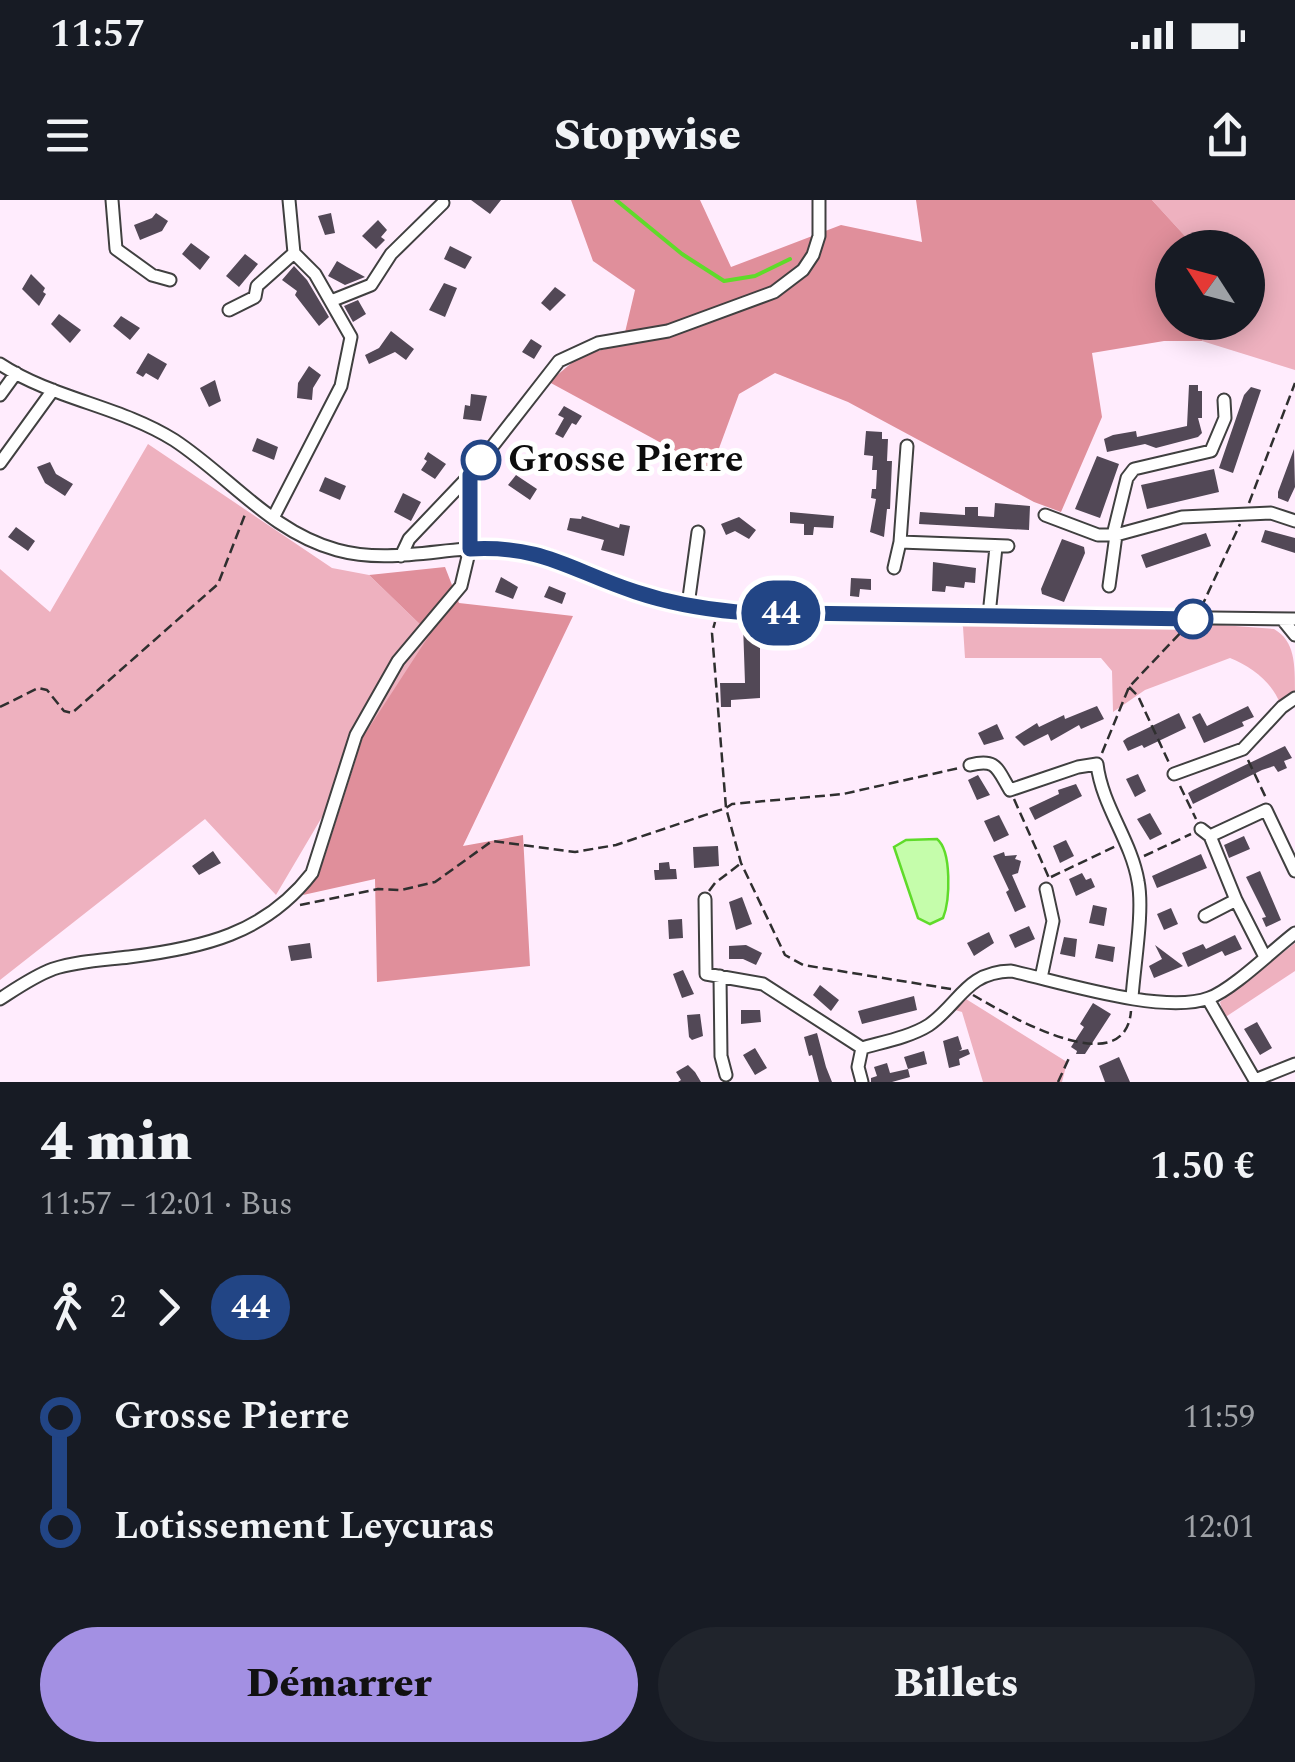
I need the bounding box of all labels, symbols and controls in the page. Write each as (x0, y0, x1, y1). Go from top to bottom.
text: 11:57 (50, 6, 145, 64)
text: Stopwise (554, 101, 741, 170)
icon: menu (40, 108, 95, 163)
icon: share (1200, 108, 1255, 163)
north arrow (1155, 230, 1265, 340)
map controls (1155, 230, 1265, 340)
place label: Grosse Pierre (508, 431, 744, 489)
marker: Grosse Pierre (462, 441, 500, 479)
line badge: 44 (736, 580, 826, 646)
text: 44 (761, 587, 801, 640)
unlabelled marker (1174, 600, 1212, 638)
text: 4 min (40, 1101, 192, 1184)
text: 1.50 € (1150, 1138, 1255, 1196)
text: 11:57 – 12:01 · Bus (40, 1180, 293, 1229)
icon: walk (40, 1280, 95, 1335)
icon: forward (141, 1280, 196, 1335)
text: 44 (231, 1281, 270, 1334)
text: 2 (110, 1283, 126, 1332)
text: Grosse Pierre (114, 1388, 350, 1446)
text: 11:59 (1183, 1393, 1255, 1442)
text: Lotissement Leycuras (114, 1498, 495, 1556)
text: 12:01 (1183, 1503, 1255, 1552)
button: Démarrer (40, 1627, 638, 1742)
button: Billets (658, 1627, 1255, 1742)

